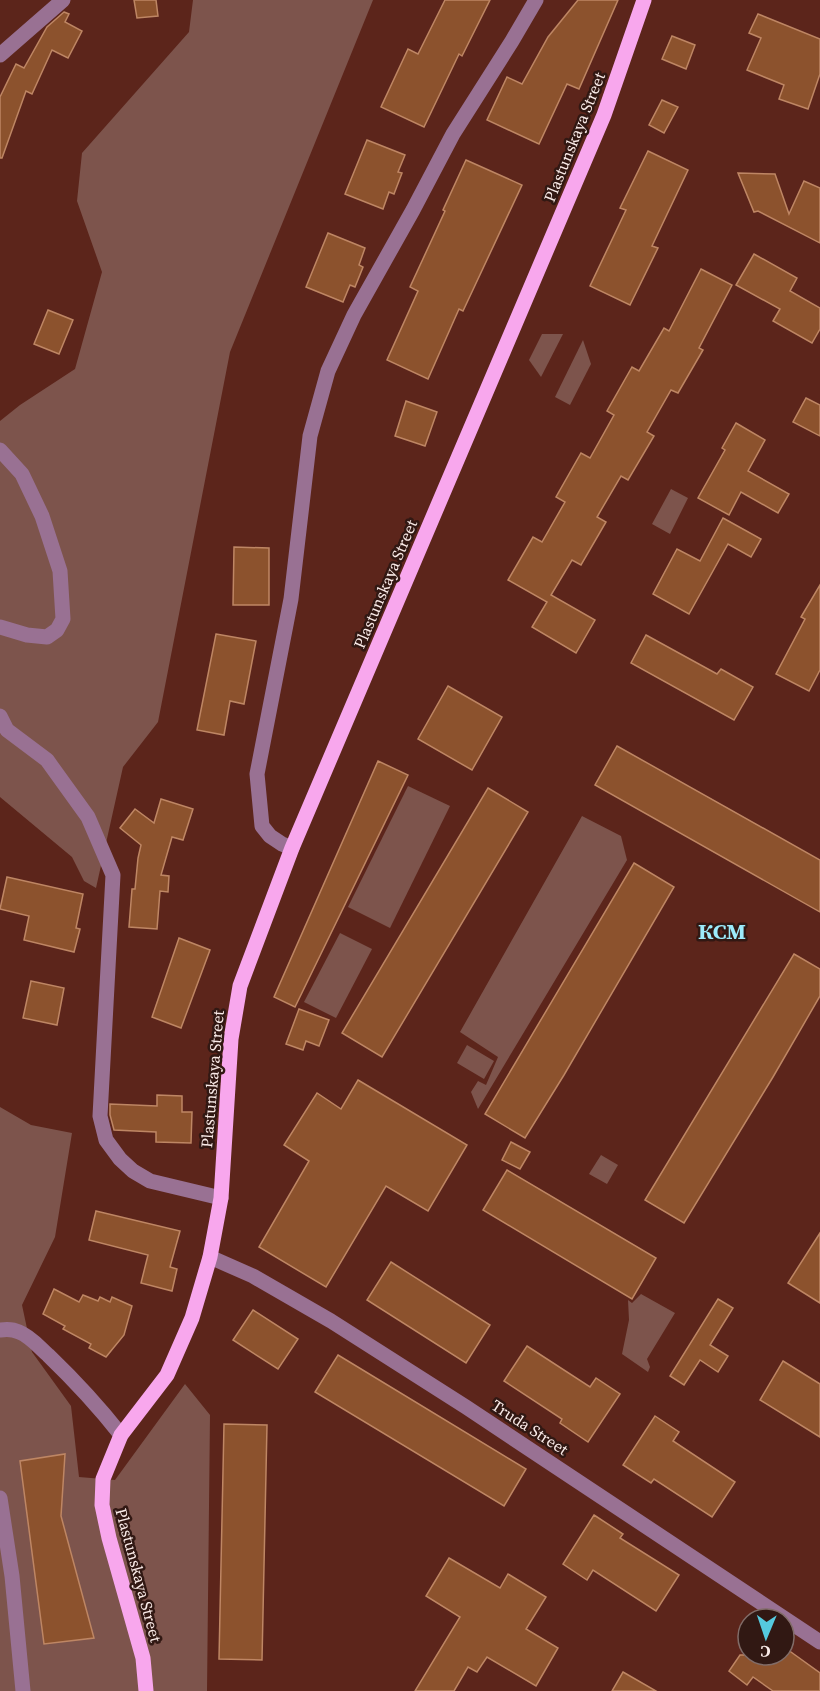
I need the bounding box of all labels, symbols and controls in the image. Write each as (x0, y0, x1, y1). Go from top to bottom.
street label: Plastunskaya Street (538, 68, 610, 205)
street label: Plastunskaya Street (348, 515, 422, 652)
district label: КСМ (698, 916, 746, 946)
street label: Plastunskaya Street (195, 1008, 229, 1149)
street label: Truda Street (487, 1394, 573, 1460)
street label: Plastunskaya Street (111, 1505, 168, 1645)
north arrow (736, 1607, 796, 1667)
text: С (760, 1641, 771, 1663)

